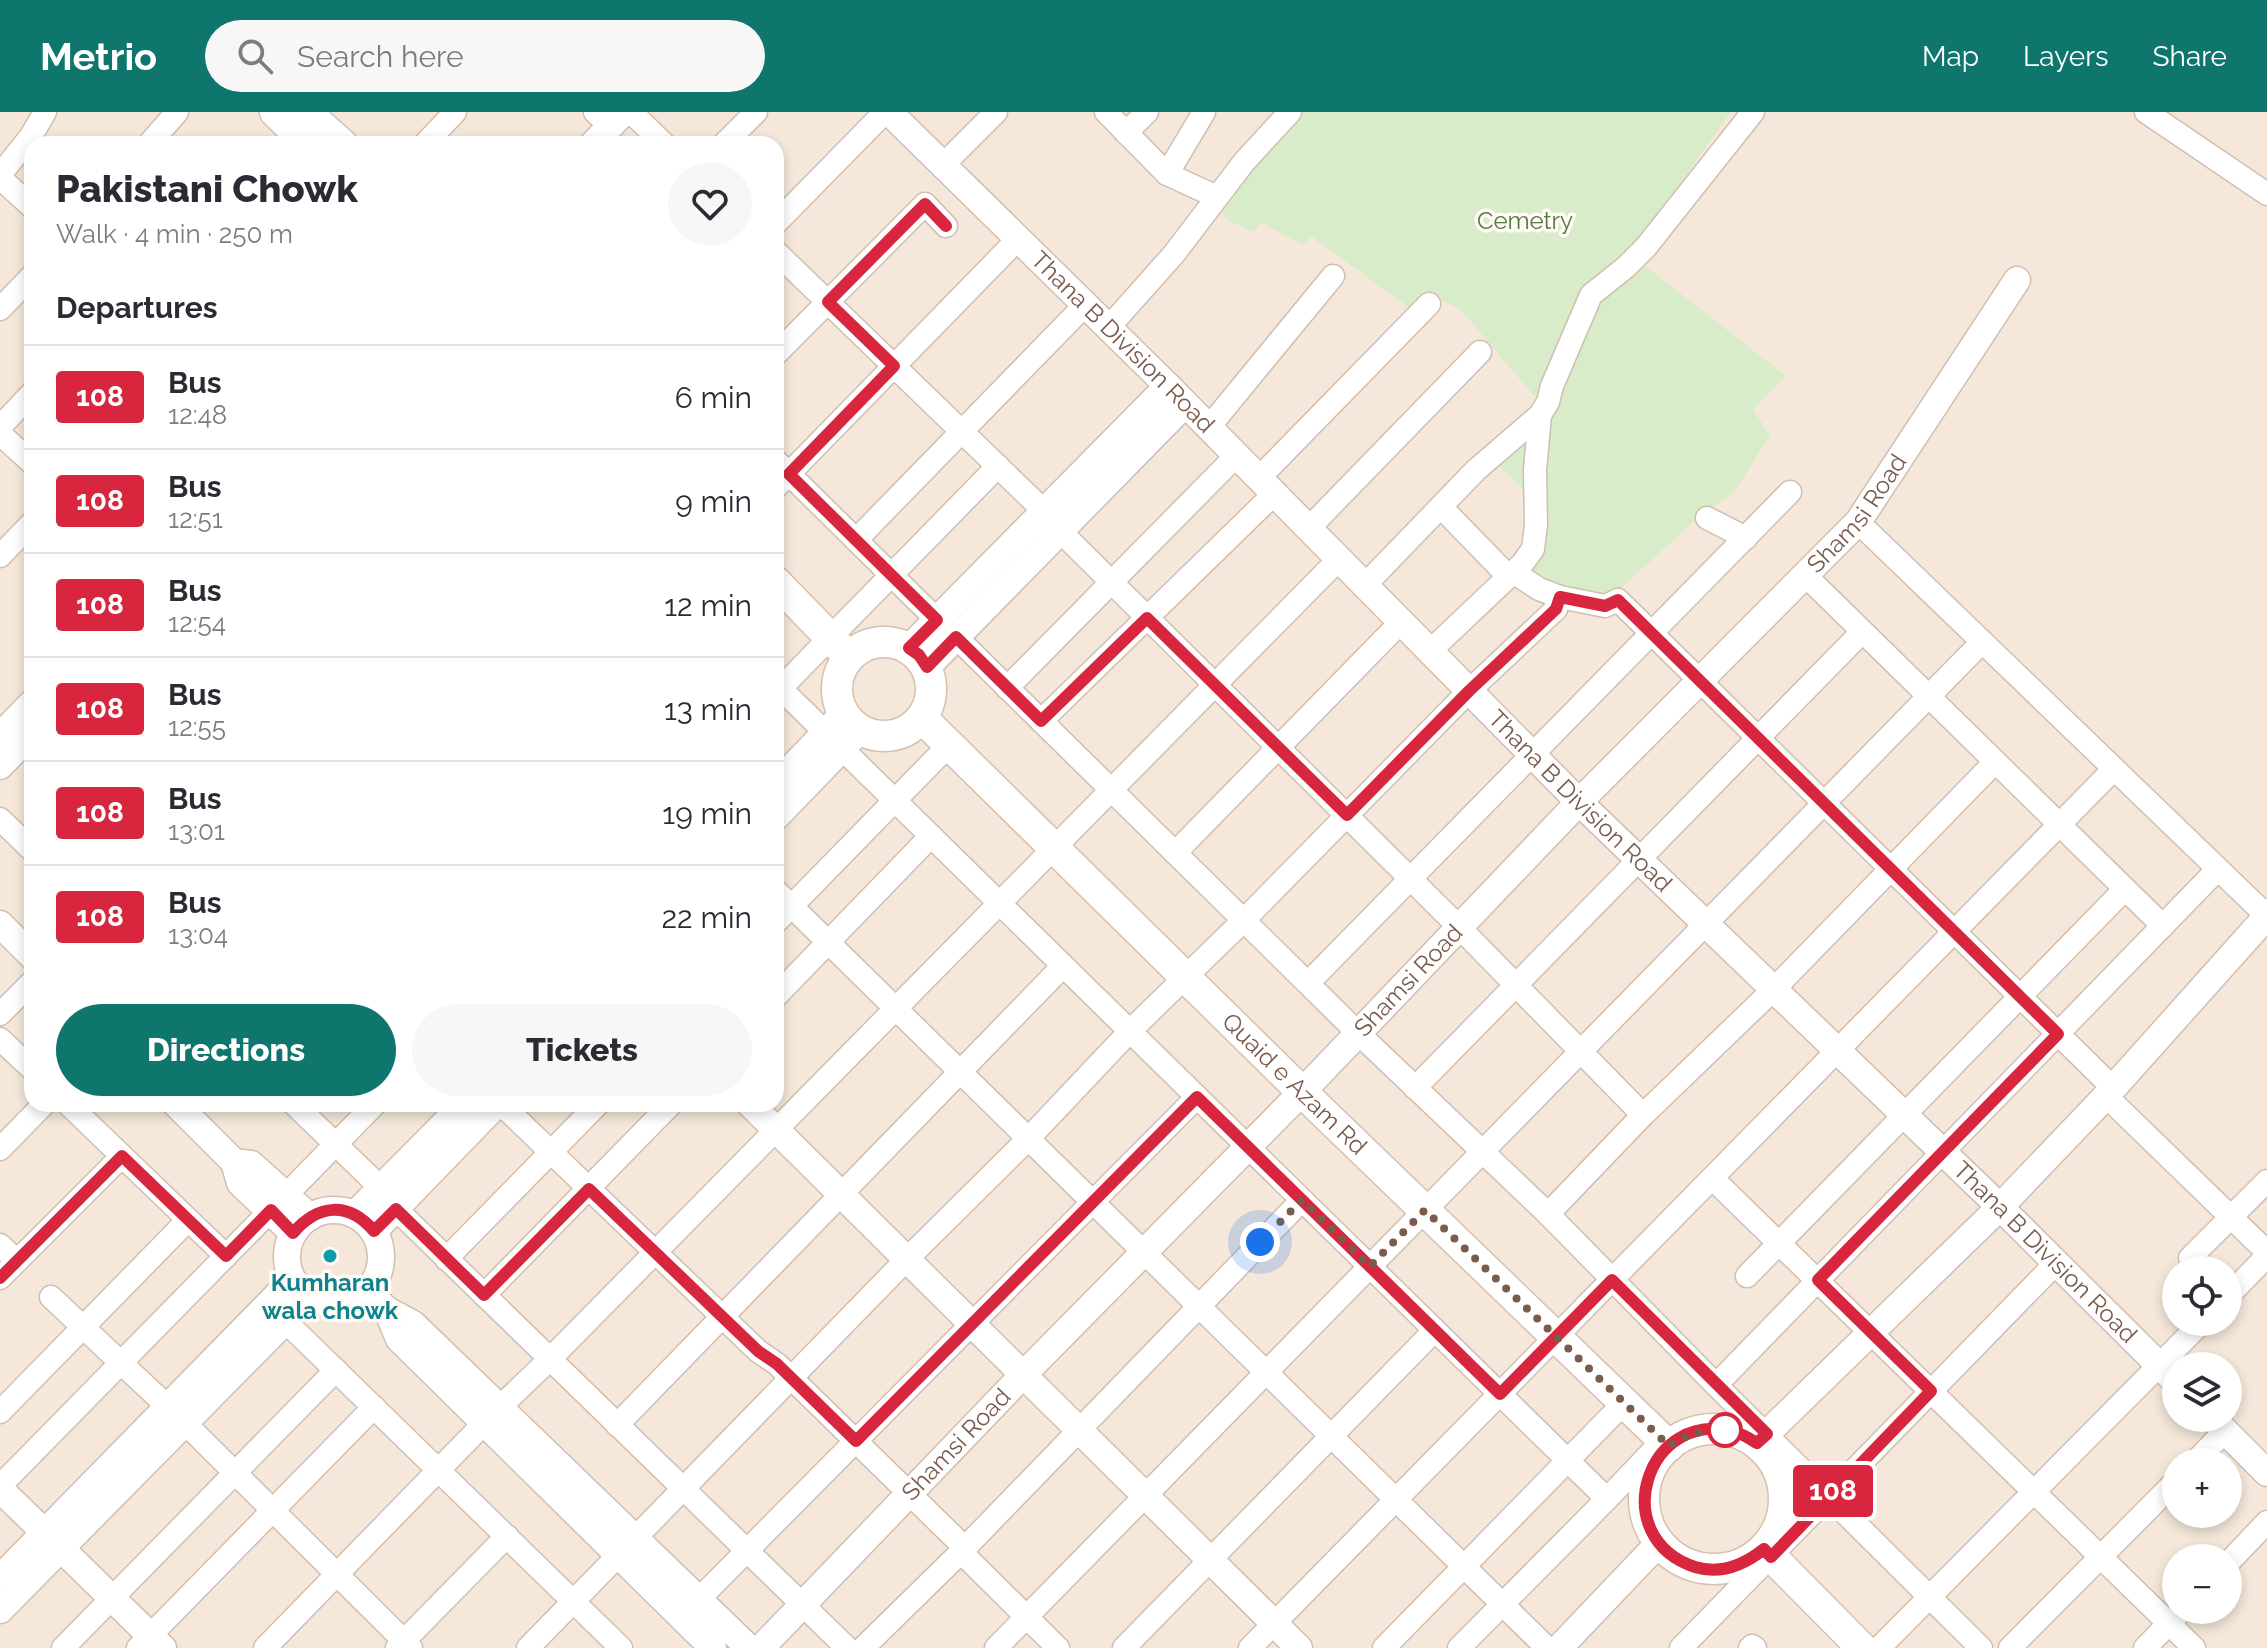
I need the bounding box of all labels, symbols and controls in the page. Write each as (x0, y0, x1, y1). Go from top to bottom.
search box (205, 20, 765, 92)
text: Metrio (40, 34, 157, 79)
icon: search (233, 34, 277, 78)
text: Search here (297, 39, 464, 74)
text: Map (1922, 40, 1979, 73)
text: Layers (2023, 40, 2109, 73)
text: Share (2153, 40, 2227, 73)
button: heart (668, 162, 752, 246)
text: Pakistani Chowk (56, 166, 358, 211)
park label: Cemetry (1477, 206, 1573, 235)
text: Walk · 4 min · 250 m (56, 219, 293, 249)
street label: Thana B Division Road (1025, 245, 1221, 439)
text: Departures (56, 290, 218, 325)
text: Bus (168, 365, 222, 400)
text: 108 (76, 380, 124, 413)
text: 6 min (675, 380, 752, 415)
text: 12:48 (168, 400, 227, 430)
street label: Shamsi Road (1801, 449, 1913, 579)
text: Bus (168, 469, 222, 504)
text: 108 (76, 484, 124, 517)
text: 9 min (675, 484, 752, 519)
text: 12:51 (168, 504, 223, 534)
text: Bus (168, 573, 222, 608)
text: 108 (76, 588, 124, 621)
text: 12 min (664, 588, 752, 623)
text: 12:54 (168, 608, 226, 638)
text: Bus (168, 677, 222, 712)
text: 108 (76, 692, 124, 725)
text: 13 min (664, 692, 752, 727)
street label: Thana B Division Road (1483, 704, 1678, 898)
text: 12:55 (168, 712, 226, 742)
text: Bus (168, 781, 222, 816)
text: 108 (76, 796, 124, 829)
text: 19 min (662, 796, 752, 831)
text: 13:01 (168, 816, 225, 846)
text: Bus (168, 885, 222, 920)
text: 108 (76, 900, 124, 933)
text: 22 min (661, 900, 752, 935)
street label: Shamsi Road (1348, 918, 1468, 1042)
text: 13:04 (168, 920, 228, 950)
button: Directions (56, 1004, 396, 1096)
button: Tickets (412, 1004, 752, 1096)
street label: Quaid e Azam Rd (1216, 1007, 1373, 1161)
street label: Thana B Division Road (1948, 1155, 2143, 1349)
your location (1240, 1222, 1280, 1262)
marker: Kumharan wala chowk (321, 1247, 339, 1265)
map controls (2162, 1256, 2242, 1624)
button: locate (2162, 1256, 2242, 1336)
place label: Kumharan wala chowk (262, 1268, 399, 1325)
button: layers (2162, 1352, 2242, 1432)
street label: Shamsi Road (896, 1382, 1016, 1506)
unlabelled marker (1708, 1413, 1742, 1447)
button: + (2162, 1448, 2242, 1528)
line badge: 108 (1787, 1465, 1879, 1517)
text: 108 (1809, 1474, 1857, 1507)
button: − (2162, 1544, 2242, 1624)

